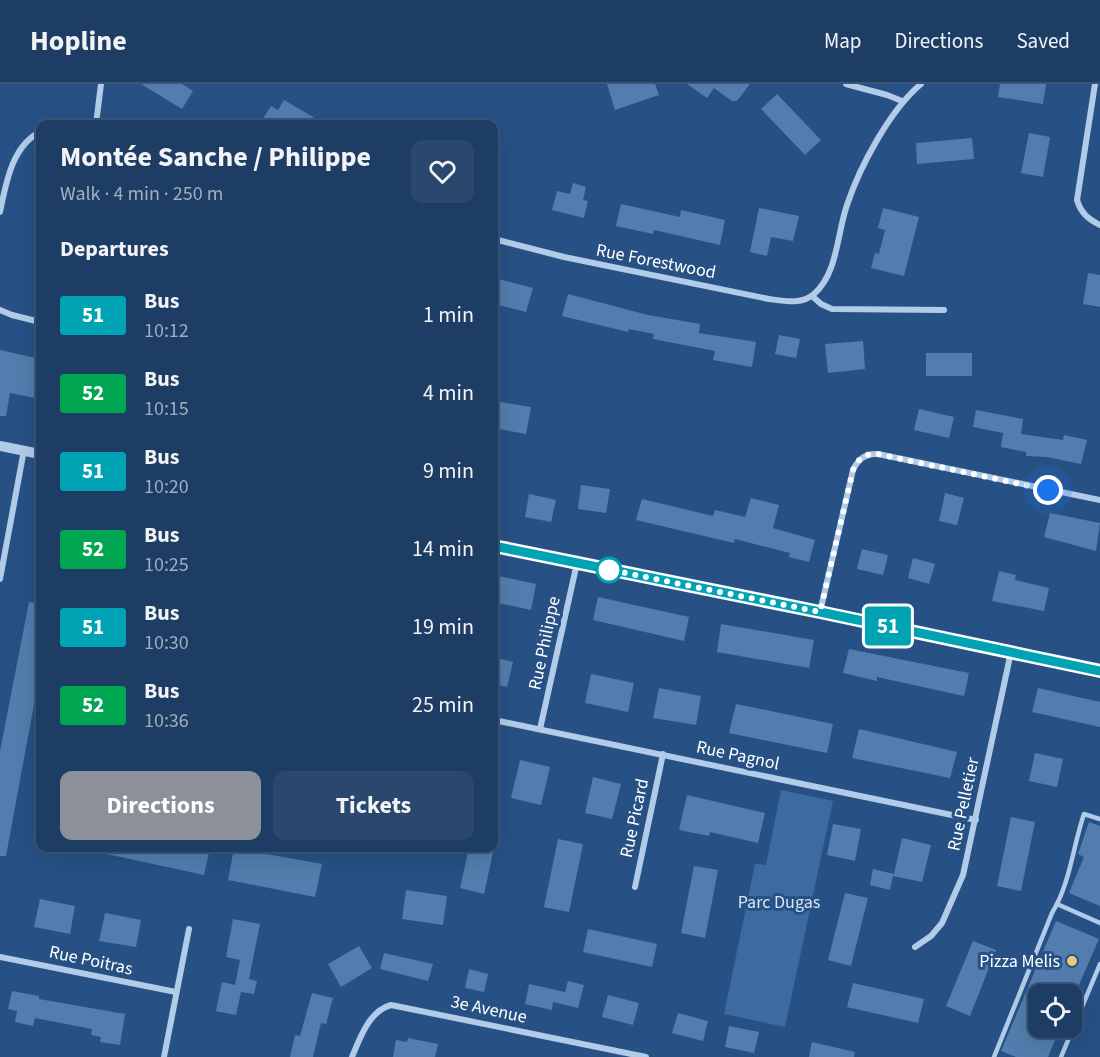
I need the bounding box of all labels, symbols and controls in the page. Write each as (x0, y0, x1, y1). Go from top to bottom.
text: Hopline (30, 21, 127, 61)
text: Map (824, 26, 862, 56)
text: Directions (895, 26, 983, 56)
text: Saved (1016, 26, 1070, 56)
text: Montée Sanche / Philippe (60, 137, 371, 177)
button: heart (411, 140, 474, 203)
text: Walk · 4 min · 250 m (60, 180, 223, 208)
text: Departures (60, 233, 169, 265)
street label: Rue Forestwood (594, 238, 718, 285)
text: Bus (144, 285, 180, 317)
text: 1 min (423, 299, 474, 331)
text: 51 (82, 300, 104, 330)
text: 10:12 (144, 317, 189, 345)
text: Bus (144, 363, 180, 395)
text: 4 min (423, 377, 474, 409)
text: 52 (82, 378, 104, 408)
text: 10:15 (144, 395, 189, 423)
text: Bus (144, 441, 180, 473)
text: 9 min (423, 455, 474, 487)
text: 51 (82, 456, 104, 486)
text: 10:20 (144, 473, 189, 501)
your location (1033, 475, 1063, 505)
text: Bus (144, 519, 180, 551)
text: 14 min (412, 533, 474, 565)
text: 52 (82, 534, 104, 564)
text: 10:25 (144, 551, 189, 579)
unlabelled marker (596, 557, 622, 583)
street label: Rue Philippe (522, 594, 567, 692)
text: Bus (144, 597, 180, 629)
line badge: 51 (861, 606, 915, 646)
text: 19 min (412, 611, 474, 643)
text: 51 (877, 611, 899, 641)
text: 51 (82, 612, 104, 642)
text: 10:30 (144, 629, 189, 657)
text: Bus (144, 675, 180, 707)
text: 25 min (412, 689, 474, 721)
text: 52 (82, 690, 104, 720)
text: 10:36 (144, 707, 189, 735)
street label: Rue Pagnol (694, 734, 782, 776)
street label: Rue Pelletier (941, 754, 986, 853)
button: Directions (60, 771, 261, 840)
button: Tickets (273, 771, 474, 840)
street label: Rue Picard (614, 776, 655, 860)
park label: Parc Dugas (738, 890, 820, 915)
street label: Rue Poitras (47, 939, 135, 982)
place label: Pizza Melis (979, 949, 1060, 974)
marker: Pizza Melis (1065, 954, 1079, 968)
map controls (1028, 984, 1082, 1038)
button: locate (1028, 984, 1082, 1038)
street label: 3e Avenue (449, 989, 529, 1030)

